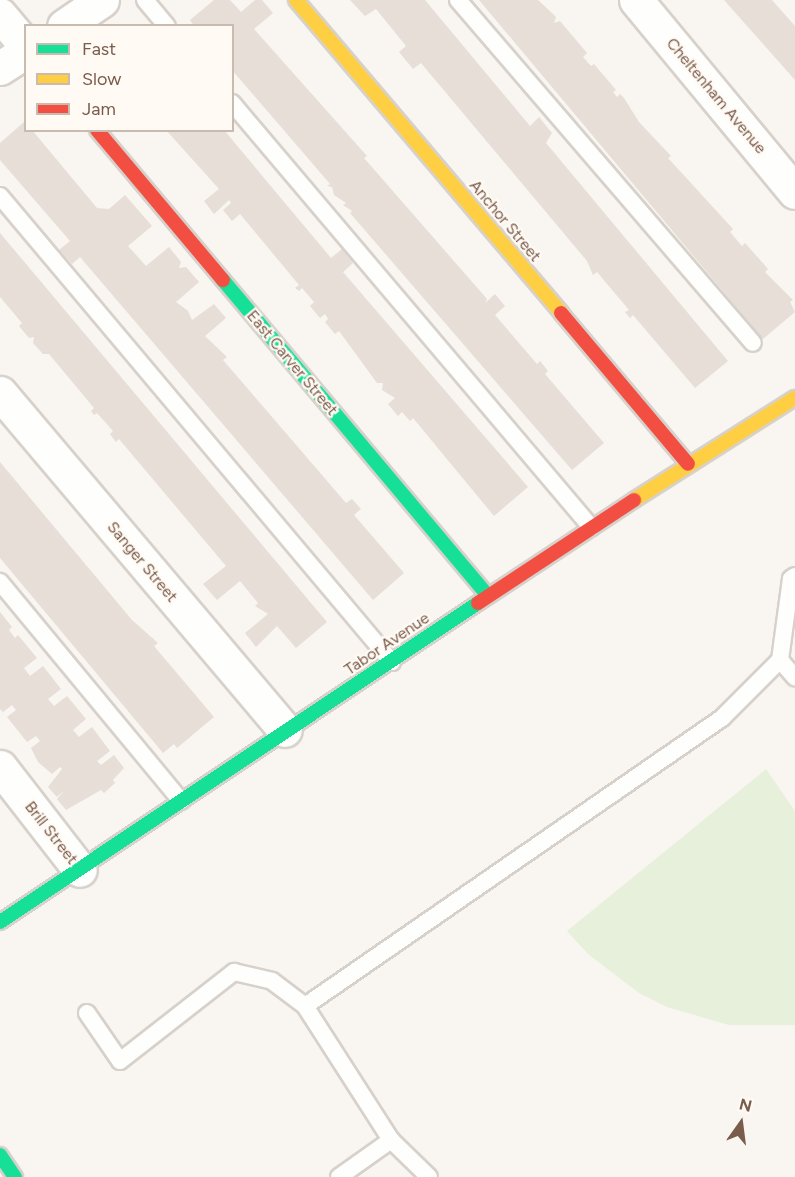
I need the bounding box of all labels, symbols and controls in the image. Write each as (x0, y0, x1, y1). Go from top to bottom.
legend (24, 24, 234, 132)
street label: Cheltenham Avenue (662, 34, 770, 158)
text: Fast (82, 38, 116, 60)
text: Slow (82, 68, 121, 90)
text: Jam (82, 98, 116, 120)
street label: Anchor Street (465, 176, 545, 266)
street label: East Carver Street (242, 307, 342, 419)
street label: Sanger Street (103, 518, 181, 606)
street label: Tabor Avenue (341, 609, 433, 679)
street label: Brill Street (20, 798, 82, 868)
north arrow (711, 1093, 771, 1153)
text: N (737, 1094, 754, 1116)

